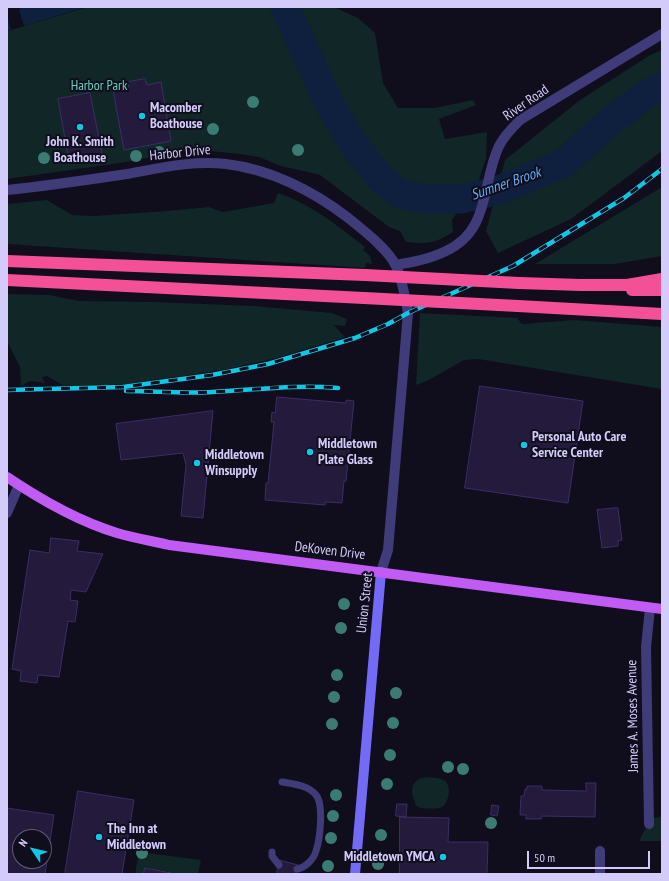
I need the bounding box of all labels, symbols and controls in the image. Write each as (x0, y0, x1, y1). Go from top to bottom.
park label: Harbor Park (71, 78, 127, 94)
street label: River Road (500, 81, 552, 125)
place label: Macomber Boathouse (150, 100, 203, 132)
marker: Macomber Boathouse (137, 111, 147, 121)
marker: John K. Smith Boathouse (75, 122, 85, 132)
place label: John K. Smith Boathouse (46, 134, 114, 166)
street label: Harbor Drive (149, 141, 211, 165)
water label: Sumner Brook (469, 164, 543, 204)
place label: Personal Auto Care Service Center (532, 429, 626, 462)
place label: Middletown Plate Glass (318, 436, 377, 468)
marker: Personal Auto Care Service Center (519, 440, 529, 450)
place label: Middletown Winsupply (205, 447, 264, 480)
marker: Middletown Plate Glass (305, 447, 315, 457)
marker: Middletown Winsupply (192, 458, 202, 468)
street label: DeKoven Drive (294, 538, 366, 564)
street label: Union Street (353, 572, 377, 634)
street label: James A. Moses Avenue (624, 660, 642, 772)
place label: The Inn at Middletown (107, 821, 166, 854)
north arrow (12, 829, 52, 869)
marker: The Inn at Middletown (94, 832, 104, 842)
text: N (16, 836, 30, 849)
scale bar (529, 843, 652, 869)
place label: Middletown YMCA (344, 849, 435, 865)
text: 50 m (534, 850, 555, 865)
marker: Middletown YMCA (438, 852, 448, 862)

